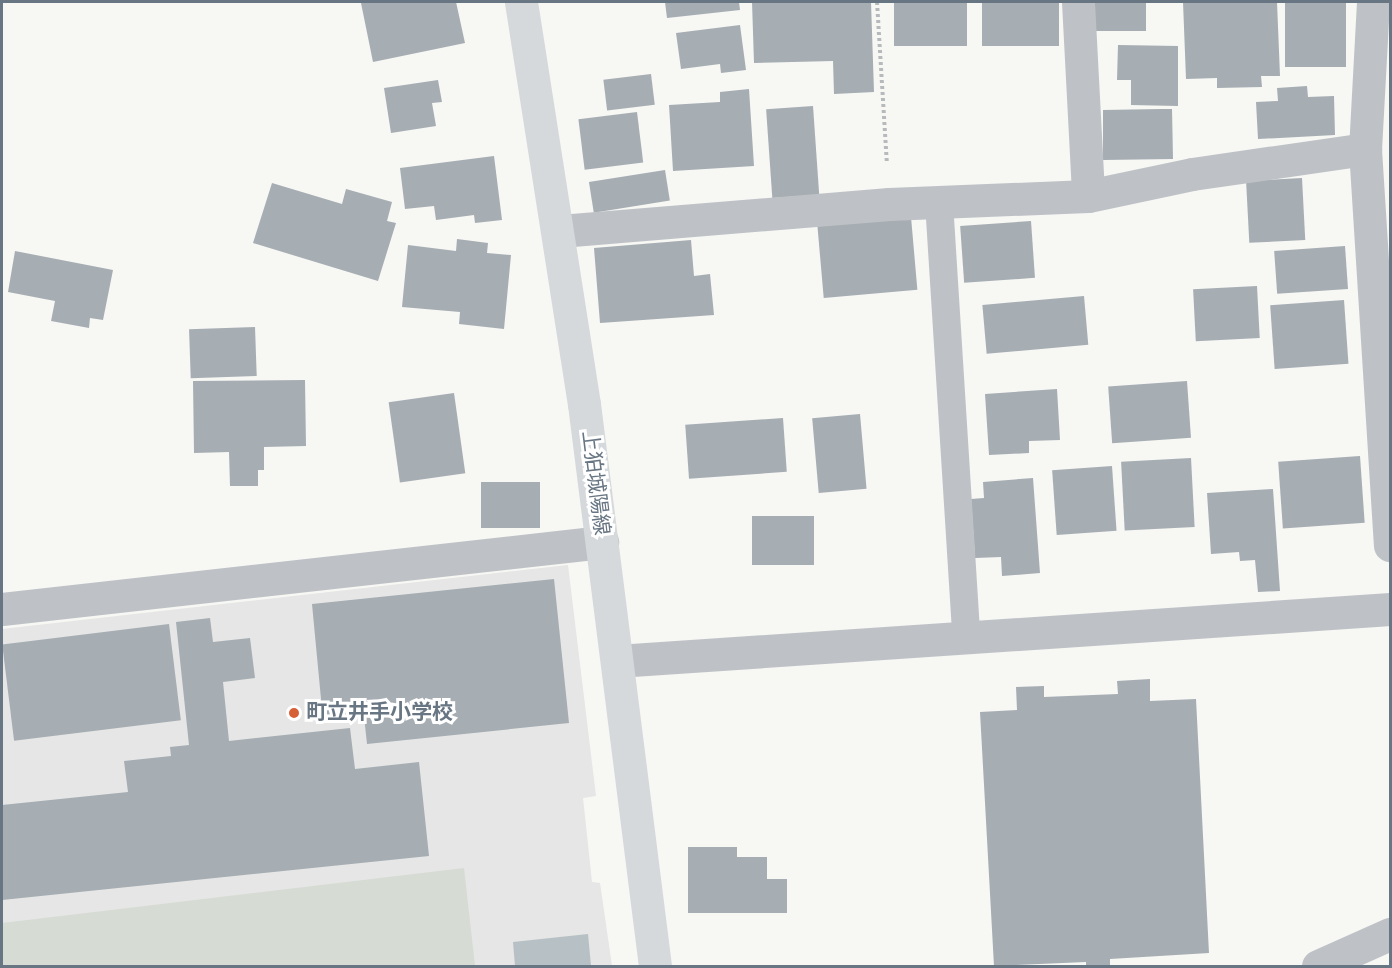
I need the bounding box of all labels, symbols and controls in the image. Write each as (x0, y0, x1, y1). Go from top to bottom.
street label: 上狛城陽線 (576, 429, 614, 537)
place label: 町立井手小学校 (306, 700, 453, 726)
marker: 町立井手小学校 (287, 706, 301, 720)

